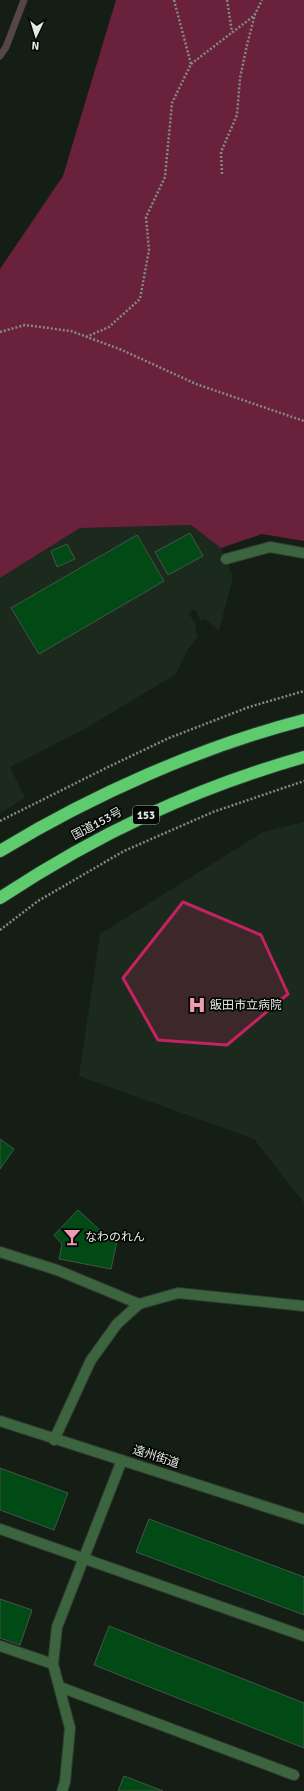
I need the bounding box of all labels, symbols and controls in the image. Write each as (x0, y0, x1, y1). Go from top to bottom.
north arrow (16, 16, 56, 56)
text: N (31, 39, 40, 52)
street label: 国道153号 (69, 804, 125, 844)
road number: 153 (133, 806, 159, 824)
hospital icon: 飯田市立病院 (187, 995, 207, 1015)
place label: 飯田市立病院 (210, 998, 282, 1013)
bar icon: なわのれん (62, 1227, 82, 1247)
place label: なわのれん (85, 1230, 145, 1245)
street label: 遠州街道 (131, 1442, 181, 1472)

